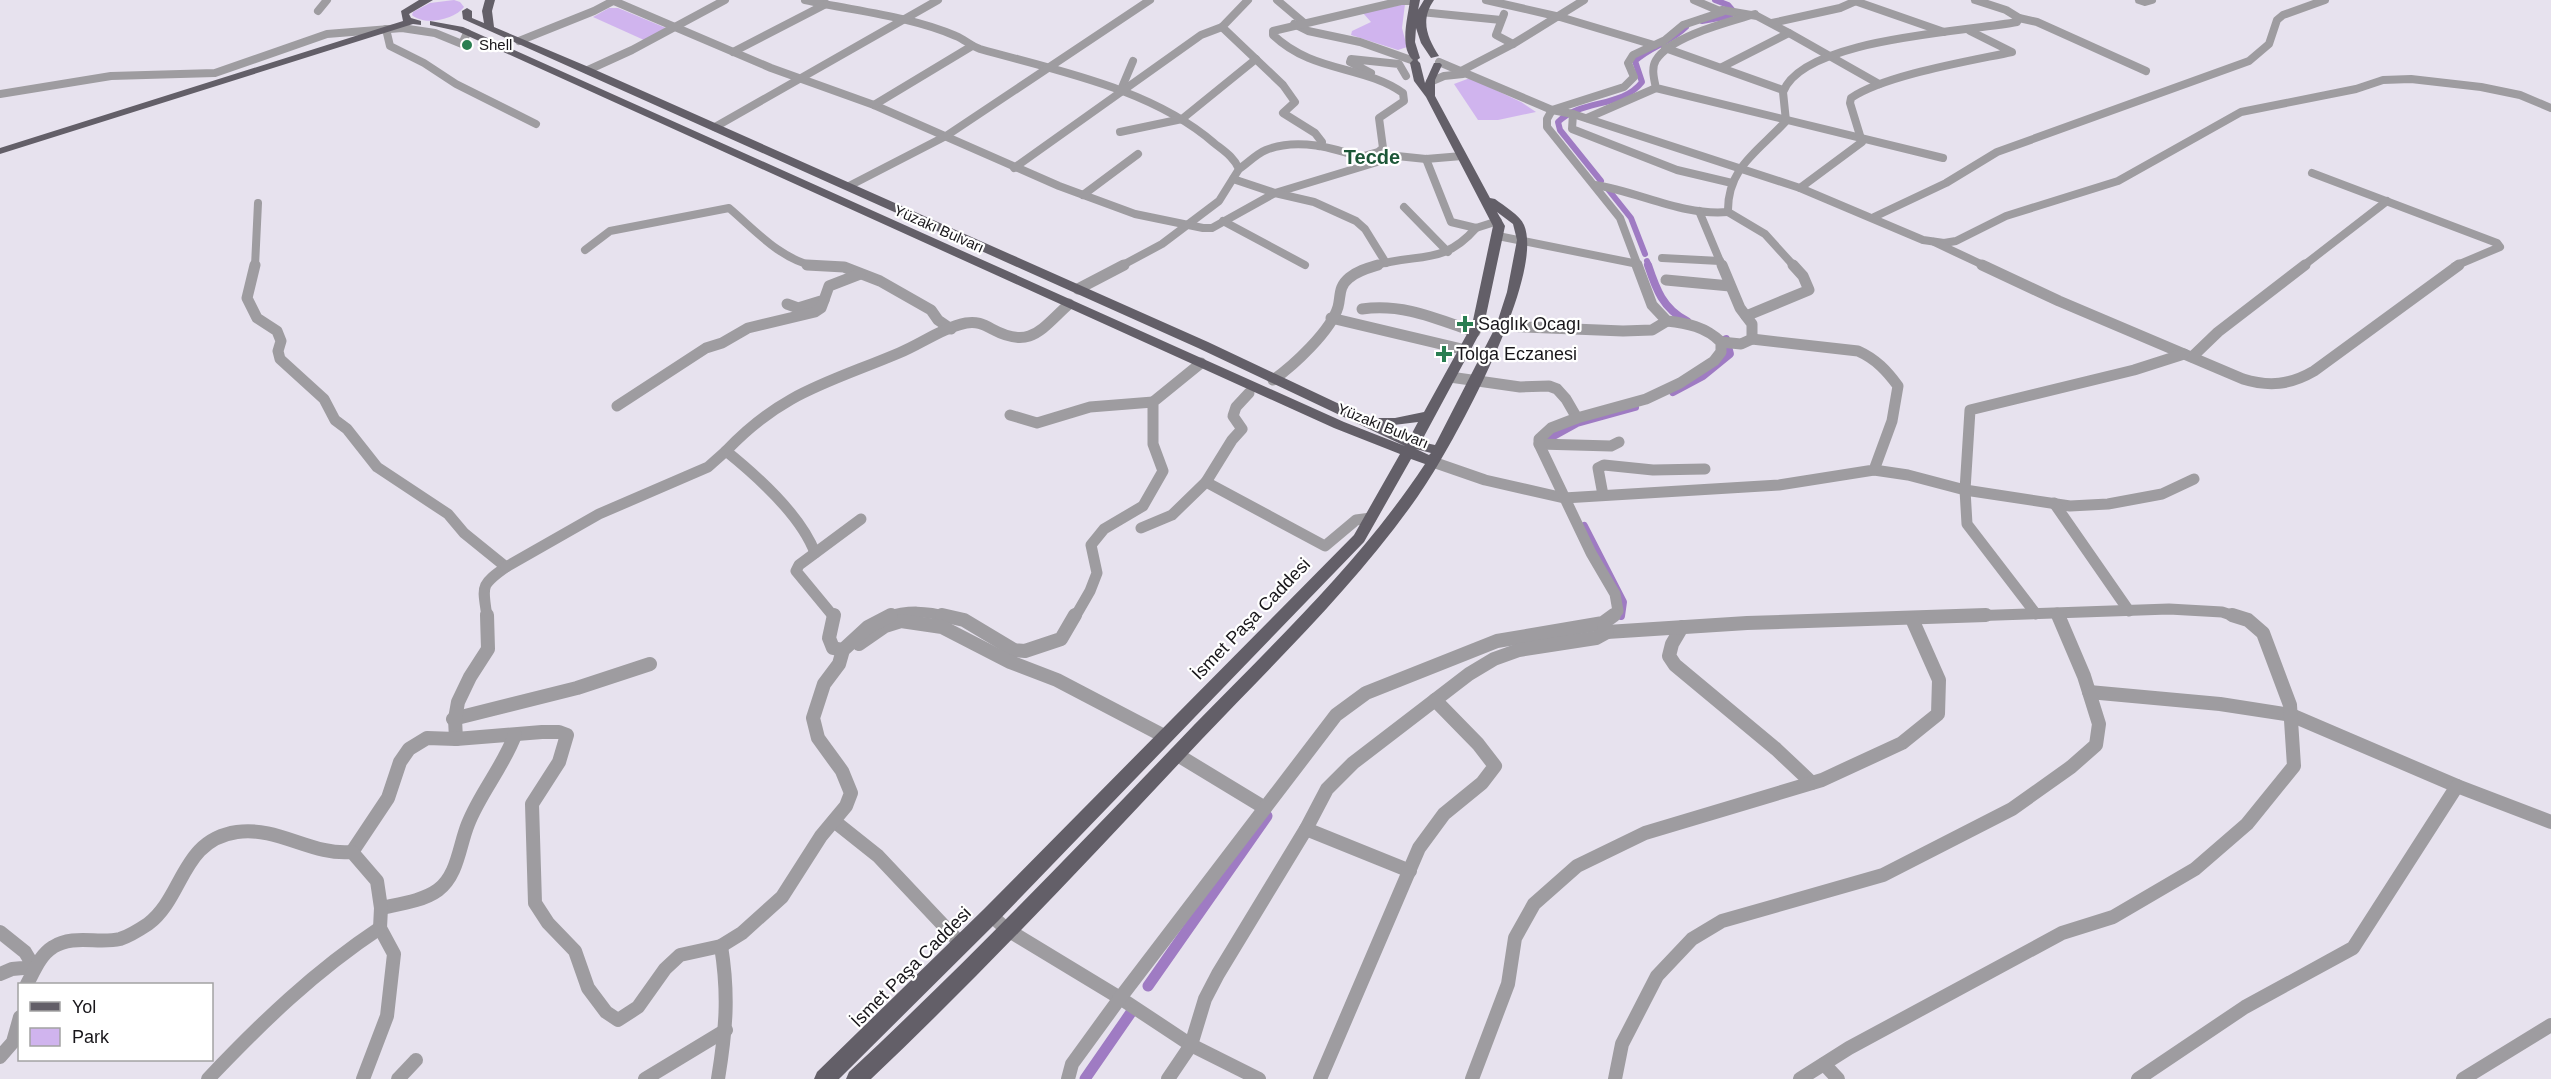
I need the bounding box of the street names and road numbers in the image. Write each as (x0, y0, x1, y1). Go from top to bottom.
street label: Yüzakı Bulvarı (892, 201, 987, 256)
street label: Yüzakı Bulvarı (1335, 400, 1431, 452)
street label: İsmet Paşa Caddesi (1188, 554, 1314, 684)
street label: İsmet Paşa Caddesi (847, 903, 975, 1031)

